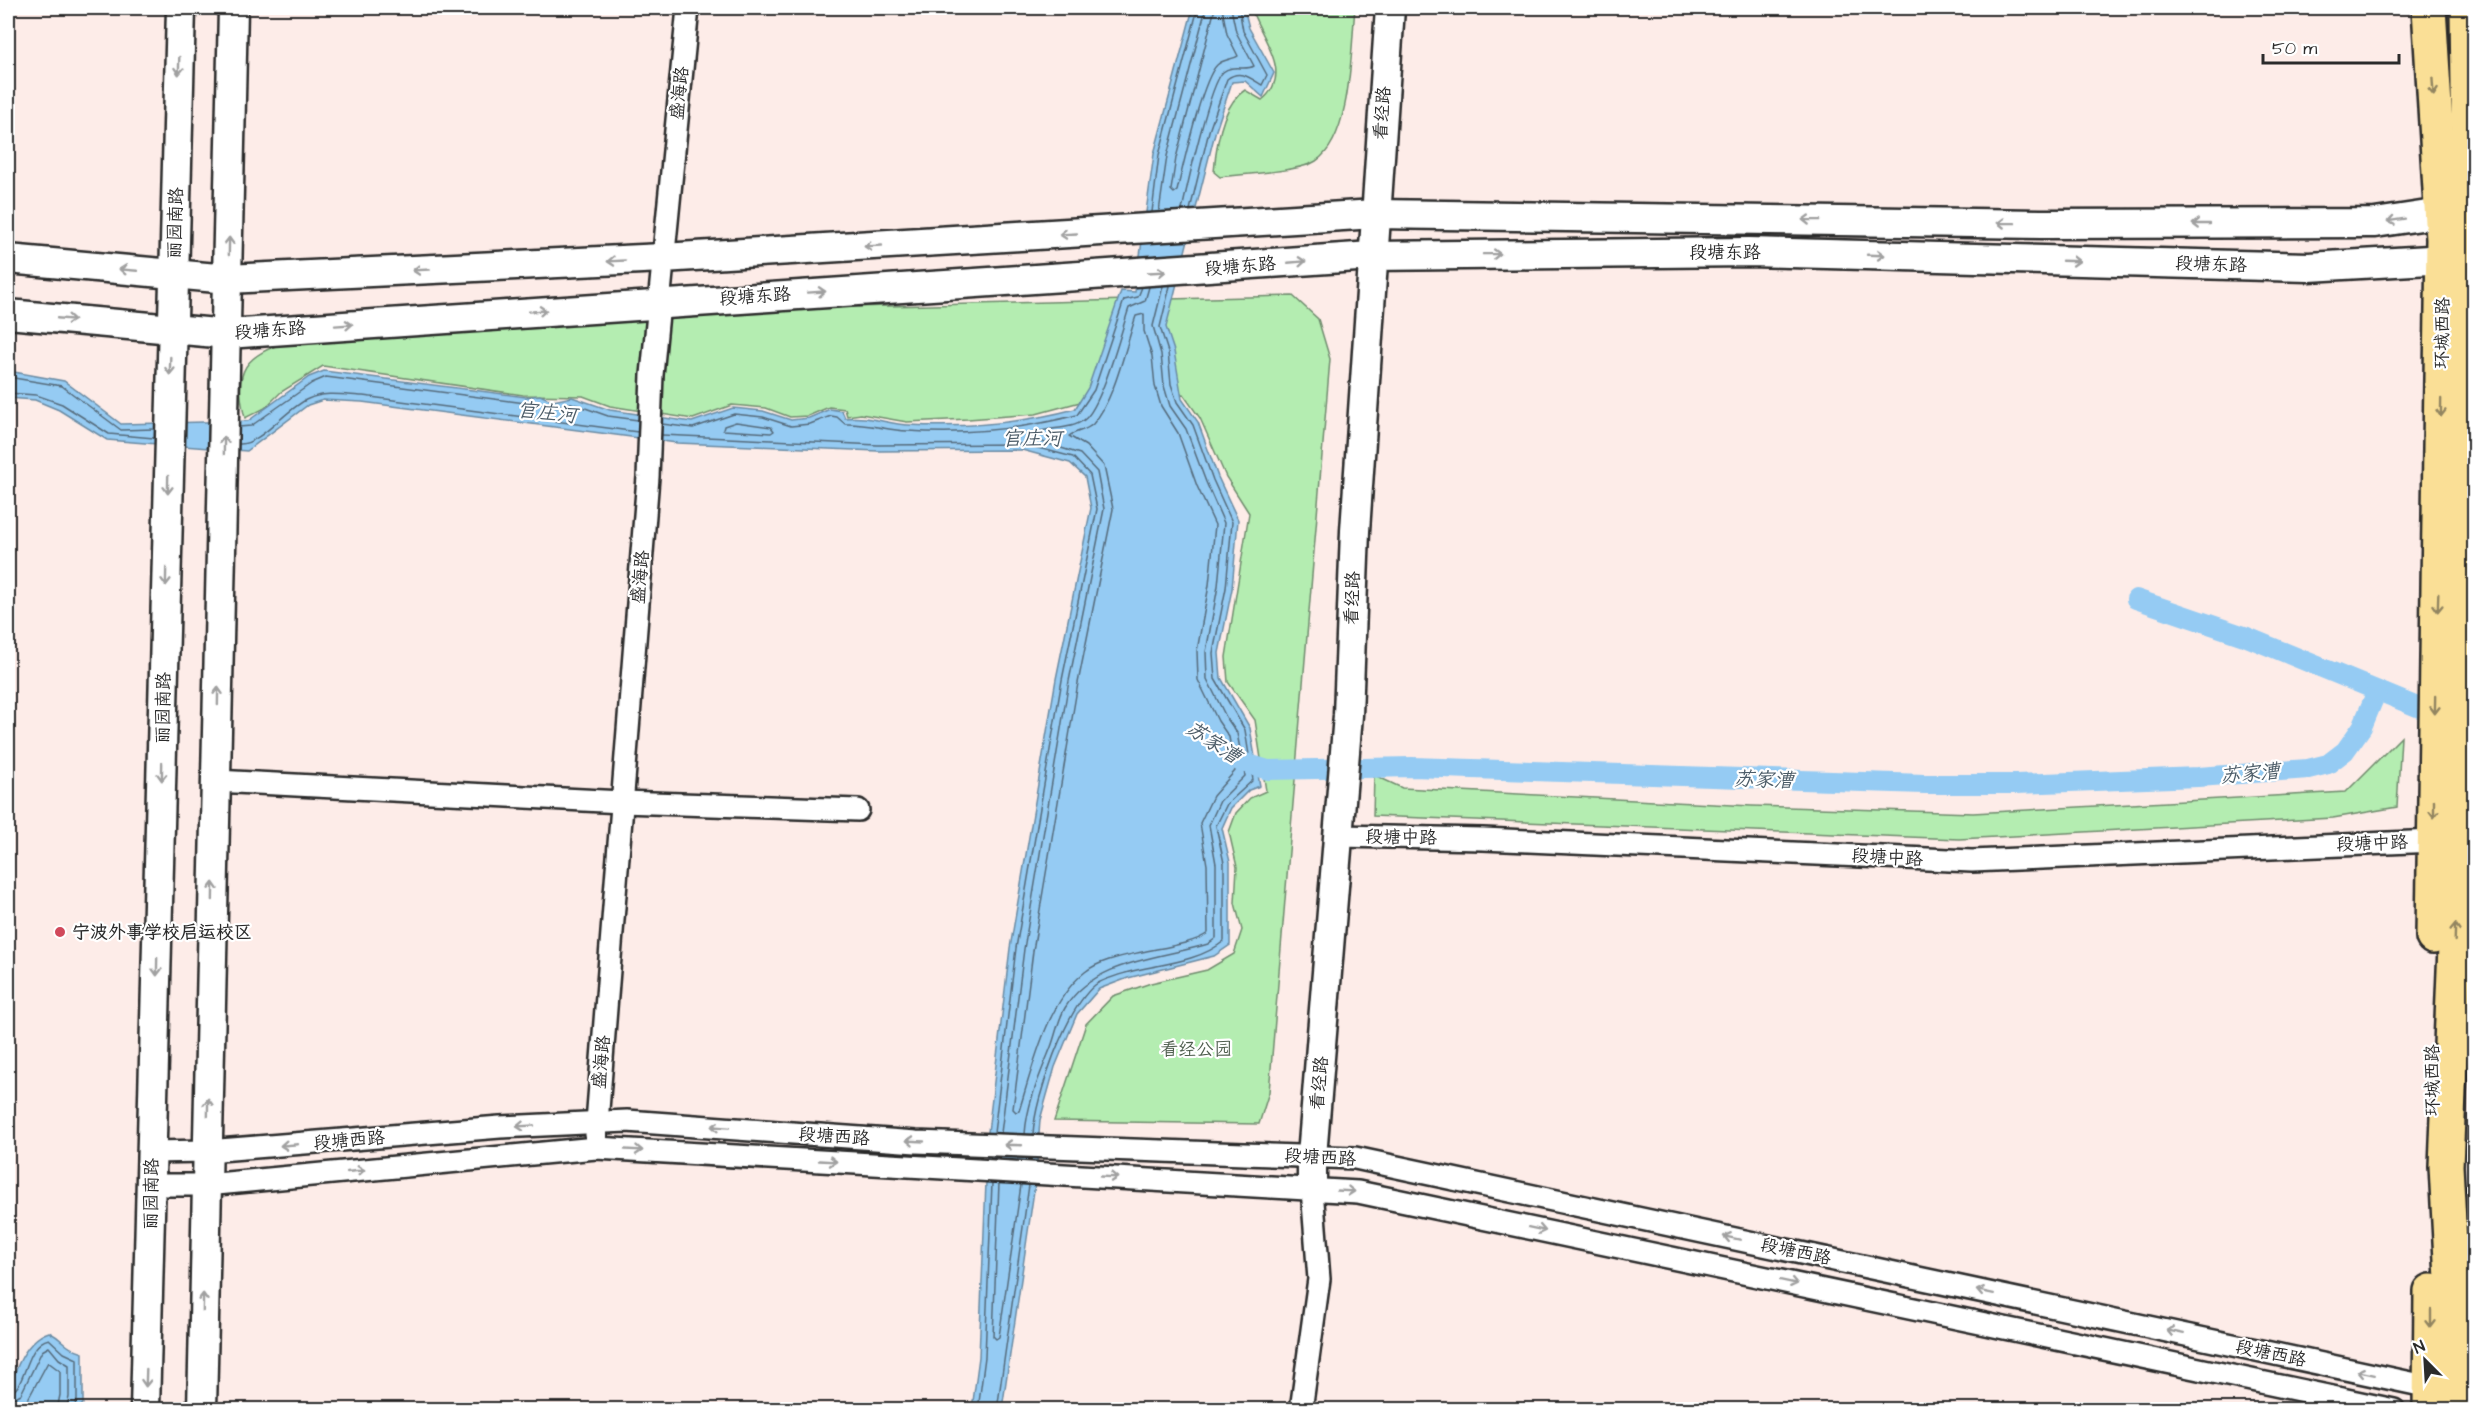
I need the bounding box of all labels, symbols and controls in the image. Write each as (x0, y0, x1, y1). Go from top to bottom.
scale bar (2263, 27, 2400, 65)
text: 50 m (2272, 36, 2317, 61)
one-way arrow (174, 55, 185, 75)
street label: 盛海路 (664, 65, 695, 121)
one-way arrow (2428, 76, 2439, 96)
street label: 看经路 (1368, 85, 1397, 141)
street label: 丽园南路 (162, 187, 189, 259)
one-way arrow (1801, 214, 1821, 226)
one-way arrow (2386, 215, 2406, 226)
one-way arrow (1996, 217, 2016, 229)
one-way arrow (2191, 218, 2211, 230)
one-way arrow (1058, 228, 1078, 239)
one-way arrow (223, 237, 235, 257)
one-way arrow (864, 240, 884, 251)
street label: 段塘东路 (1689, 240, 1761, 265)
one-way arrow (1482, 249, 1502, 260)
one-way arrow (1866, 250, 1886, 261)
street label: 段塘东路 (1203, 251, 1277, 282)
street label: 段塘东路 (2175, 251, 2247, 278)
one-way arrow (606, 255, 626, 266)
one-way arrow (2061, 255, 2081, 266)
one-way arrow (1287, 256, 1307, 267)
one-way arrow (119, 264, 139, 275)
one-way arrow (411, 264, 431, 275)
one-way arrow (1146, 266, 1166, 277)
street label: 段塘东路 (718, 282, 792, 311)
one-way arrow (806, 287, 826, 298)
street label: 环城西路 (2429, 297, 2456, 369)
one-way arrow (528, 305, 548, 316)
one-way arrow (55, 314, 75, 325)
street label: 段塘东路 (233, 316, 307, 345)
one-way arrow (333, 319, 353, 330)
one-way arrow (165, 355, 176, 375)
water label: 官庄河 (516, 396, 581, 430)
one-way arrow (2435, 397, 2447, 417)
water label: 官庄河 (1002, 425, 1065, 453)
one-way arrow (218, 435, 230, 455)
one-way arrow (162, 475, 174, 495)
street label: 盛海路 (626, 549, 655, 605)
one-way arrow (161, 566, 172, 586)
street label: 看经路 (1339, 571, 1366, 625)
one-way arrow (2432, 592, 2443, 612)
street label: 丽园南路 (150, 672, 177, 744)
one-way arrow (212, 687, 223, 707)
one-way arrow (2430, 694, 2441, 714)
water label: 苏家漕 (1181, 715, 1249, 773)
water label: 苏家漕 (2219, 757, 2284, 791)
one-way arrow (156, 761, 167, 781)
water label: 苏家漕 (1733, 765, 1797, 795)
one-way arrow (2428, 798, 2440, 818)
street label: 段塘中路 (1365, 824, 1437, 851)
street label: 段塘中路 (2336, 830, 2408, 857)
street label: 段塘中路 (1850, 843, 1924, 872)
one-way arrow (207, 882, 219, 902)
place label: 宁波外事学校启运校区 (72, 920, 252, 945)
one-way arrow (2450, 922, 2461, 942)
marker: 宁波外事学校启运校区 (53, 925, 67, 939)
one-way arrow (151, 956, 162, 976)
street label: 盛海路 (587, 1034, 616, 1090)
park label: 看经公园 (1160, 1037, 1232, 1062)
street label: 环城西路 (2420, 1044, 2445, 1116)
street label: 看经路 (1305, 1055, 1334, 1111)
one-way arrow (202, 1098, 214, 1118)
one-way arrow (516, 1121, 536, 1132)
one-way arrow (711, 1122, 731, 1133)
street label: 段塘西路 (797, 1122, 871, 1151)
street label: 段塘西路 (312, 1125, 386, 1156)
one-way arrow (905, 1136, 925, 1147)
one-way arrow (280, 1139, 300, 1150)
one-way arrow (1003, 1140, 1023, 1151)
street label: 段塘西路 (1283, 1143, 1357, 1172)
one-way arrow (623, 1145, 643, 1156)
one-way arrow (818, 1156, 838, 1167)
street label: 丽园南路 (138, 1158, 165, 1230)
one-way arrow (345, 1165, 365, 1176)
one-way arrow (1098, 1172, 1118, 1183)
one-way arrow (1335, 1185, 1355, 1196)
one-way arrow (1526, 1224, 1546, 1235)
one-way arrow (1723, 1232, 1743, 1243)
street label: 段塘西路 (1758, 1232, 1834, 1271)
one-way arrow (1779, 1277, 1798, 1288)
one-way arrow (1975, 1285, 1994, 1297)
one-way arrow (197, 1293, 209, 1312)
one-way arrow (2425, 1308, 2437, 1328)
one-way arrow (2166, 1326, 2186, 1337)
north arrow (2395, 1330, 2455, 1390)
street label: 段塘西路 (2233, 1334, 2309, 1373)
text: N (2410, 1335, 2428, 1359)
one-way arrow (140, 1367, 152, 1387)
one-way arrow (2357, 1367, 2376, 1378)

